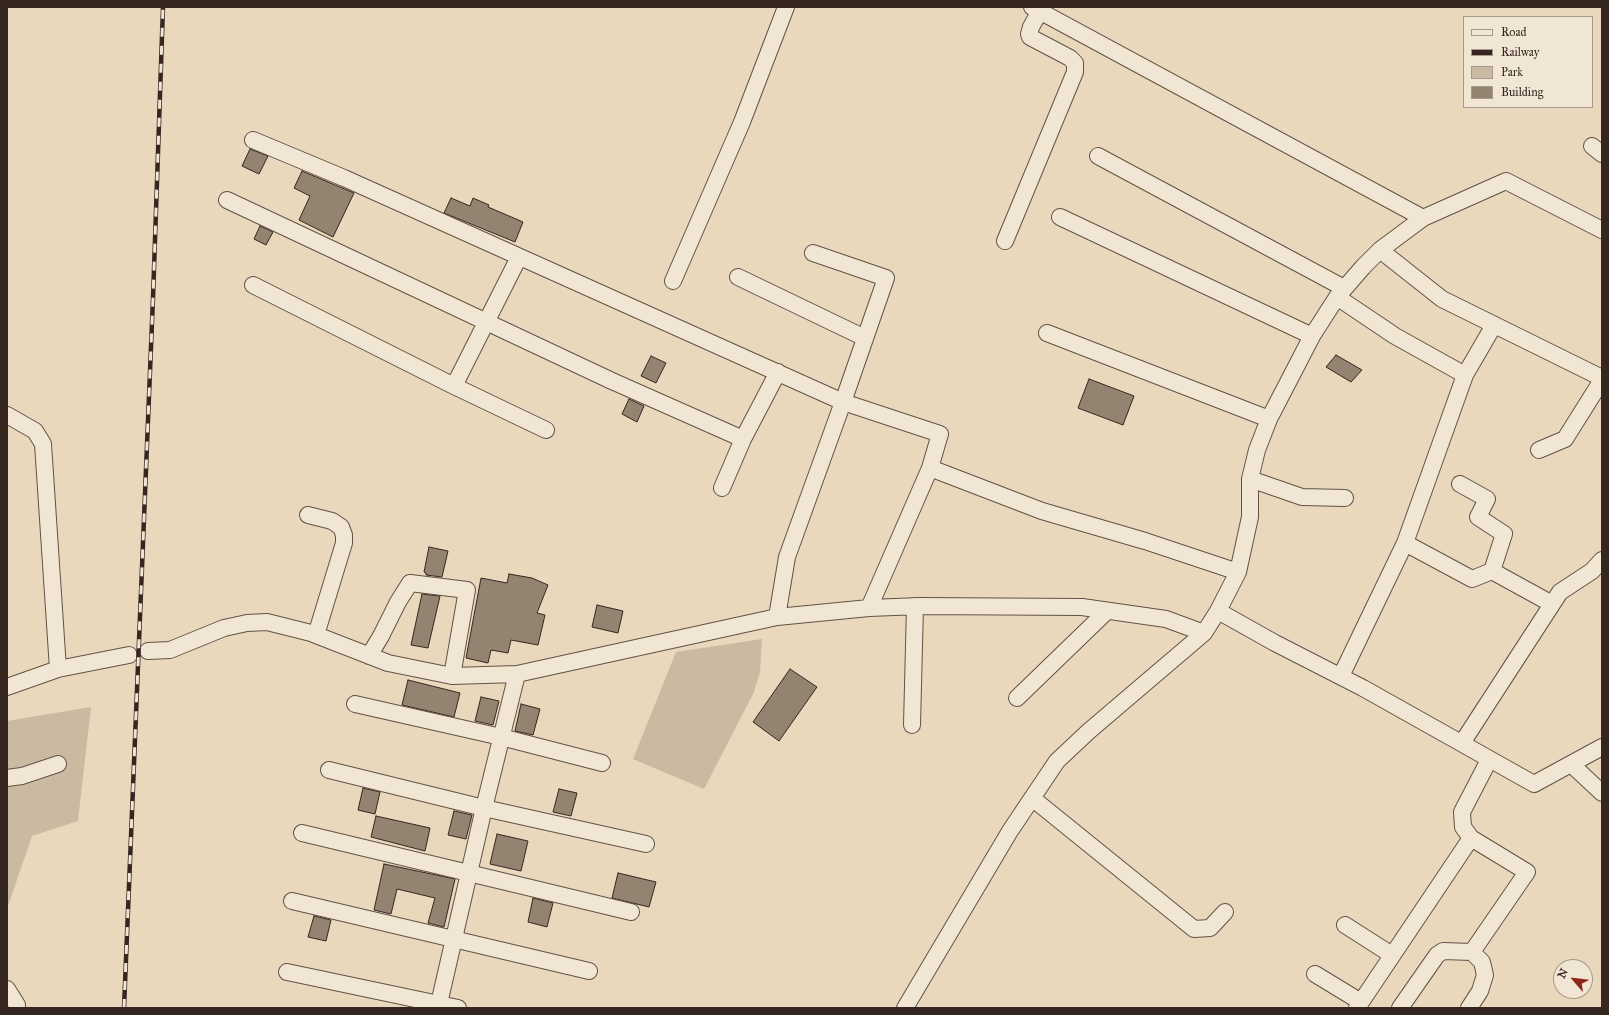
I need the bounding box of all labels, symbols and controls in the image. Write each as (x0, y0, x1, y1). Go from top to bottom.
legend (1463, 16, 1593, 108)
text: Road (1501, 25, 1527, 39)
text: Railway (1501, 45, 1539, 59)
text: Park (1501, 65, 1523, 79)
text: Building (1501, 85, 1543, 99)
north arrow (1553, 959, 1593, 999)
text: N (1555, 966, 1571, 981)

